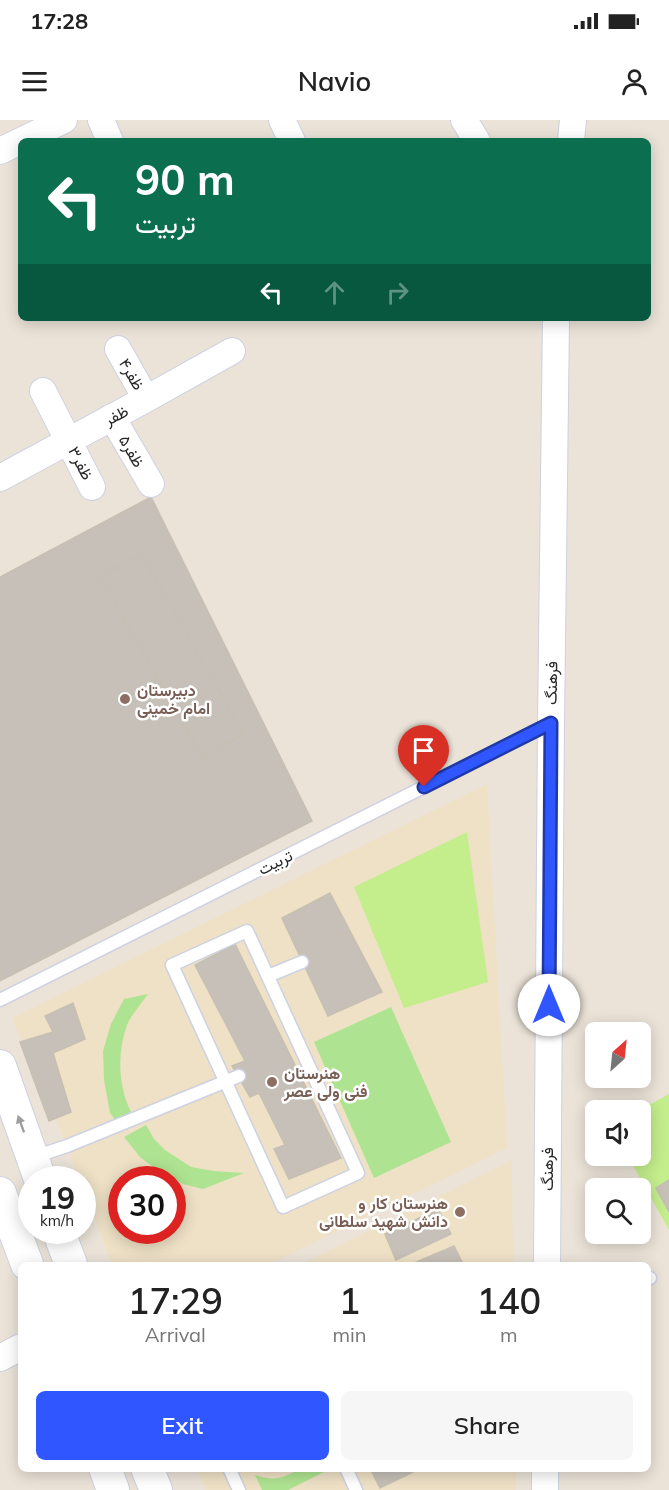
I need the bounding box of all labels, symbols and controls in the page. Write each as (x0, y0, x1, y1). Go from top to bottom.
text: 17:28 (30, 7, 88, 35)
text: Navio (298, 64, 371, 98)
icon: menu (18, 65, 51, 98)
icon: person (618, 65, 651, 98)
text: 90 m (135, 153, 235, 206)
icon: left (36, 162, 114, 240)
text: تربیت (135, 206, 196, 240)
icon: left (255, 276, 288, 309)
icon: ahead (318, 276, 351, 309)
icon: right (381, 276, 414, 309)
street label: ظفر۴ (114, 354, 149, 394)
street label: ظفر (100, 400, 132, 431)
street label: ظفر۵ (114, 431, 149, 471)
street label: ظفر۳ (63, 443, 98, 484)
street label: فرهنگ (541, 661, 562, 705)
place label: دبیرستان امام خمینی (137, 680, 210, 719)
marker: دبیرستان امام خمینی (118, 692, 132, 706)
pin (398, 725, 449, 787)
icon: arrive (407, 734, 440, 767)
street label: تربیت (254, 845, 296, 880)
position arrow (517, 973, 581, 1037)
north arrow (585, 1022, 651, 1088)
map controls (585, 1022, 651, 1244)
place label: هنرستان فنی ولی عصر (283, 1063, 368, 1102)
marker: هنرستان فنی ولی عصر (265, 1075, 279, 1089)
button: sound (585, 1100, 651, 1166)
one-way arrow (15, 1115, 25, 1133)
street label: فرهنگ (537, 1147, 558, 1191)
speed limit sign: 30 (108, 1166, 186, 1244)
button: search (585, 1178, 651, 1244)
text: 19 (39, 1179, 75, 1217)
place label: هنرستان کار و دانش شهید سلطانی (319, 1193, 448, 1232)
marker: هنرستان کار و دانش شهید سلطانی (453, 1205, 467, 1219)
text: km/h (40, 1211, 74, 1230)
text: 17:29 (128, 1278, 223, 1323)
text: 1 (339, 1278, 360, 1323)
text: 140 (476, 1278, 541, 1323)
text: Arrival (145, 1322, 206, 1347)
text: min (333, 1322, 367, 1347)
text: m (500, 1322, 518, 1347)
button: Exit (36, 1391, 329, 1460)
button: Share (341, 1391, 633, 1460)

